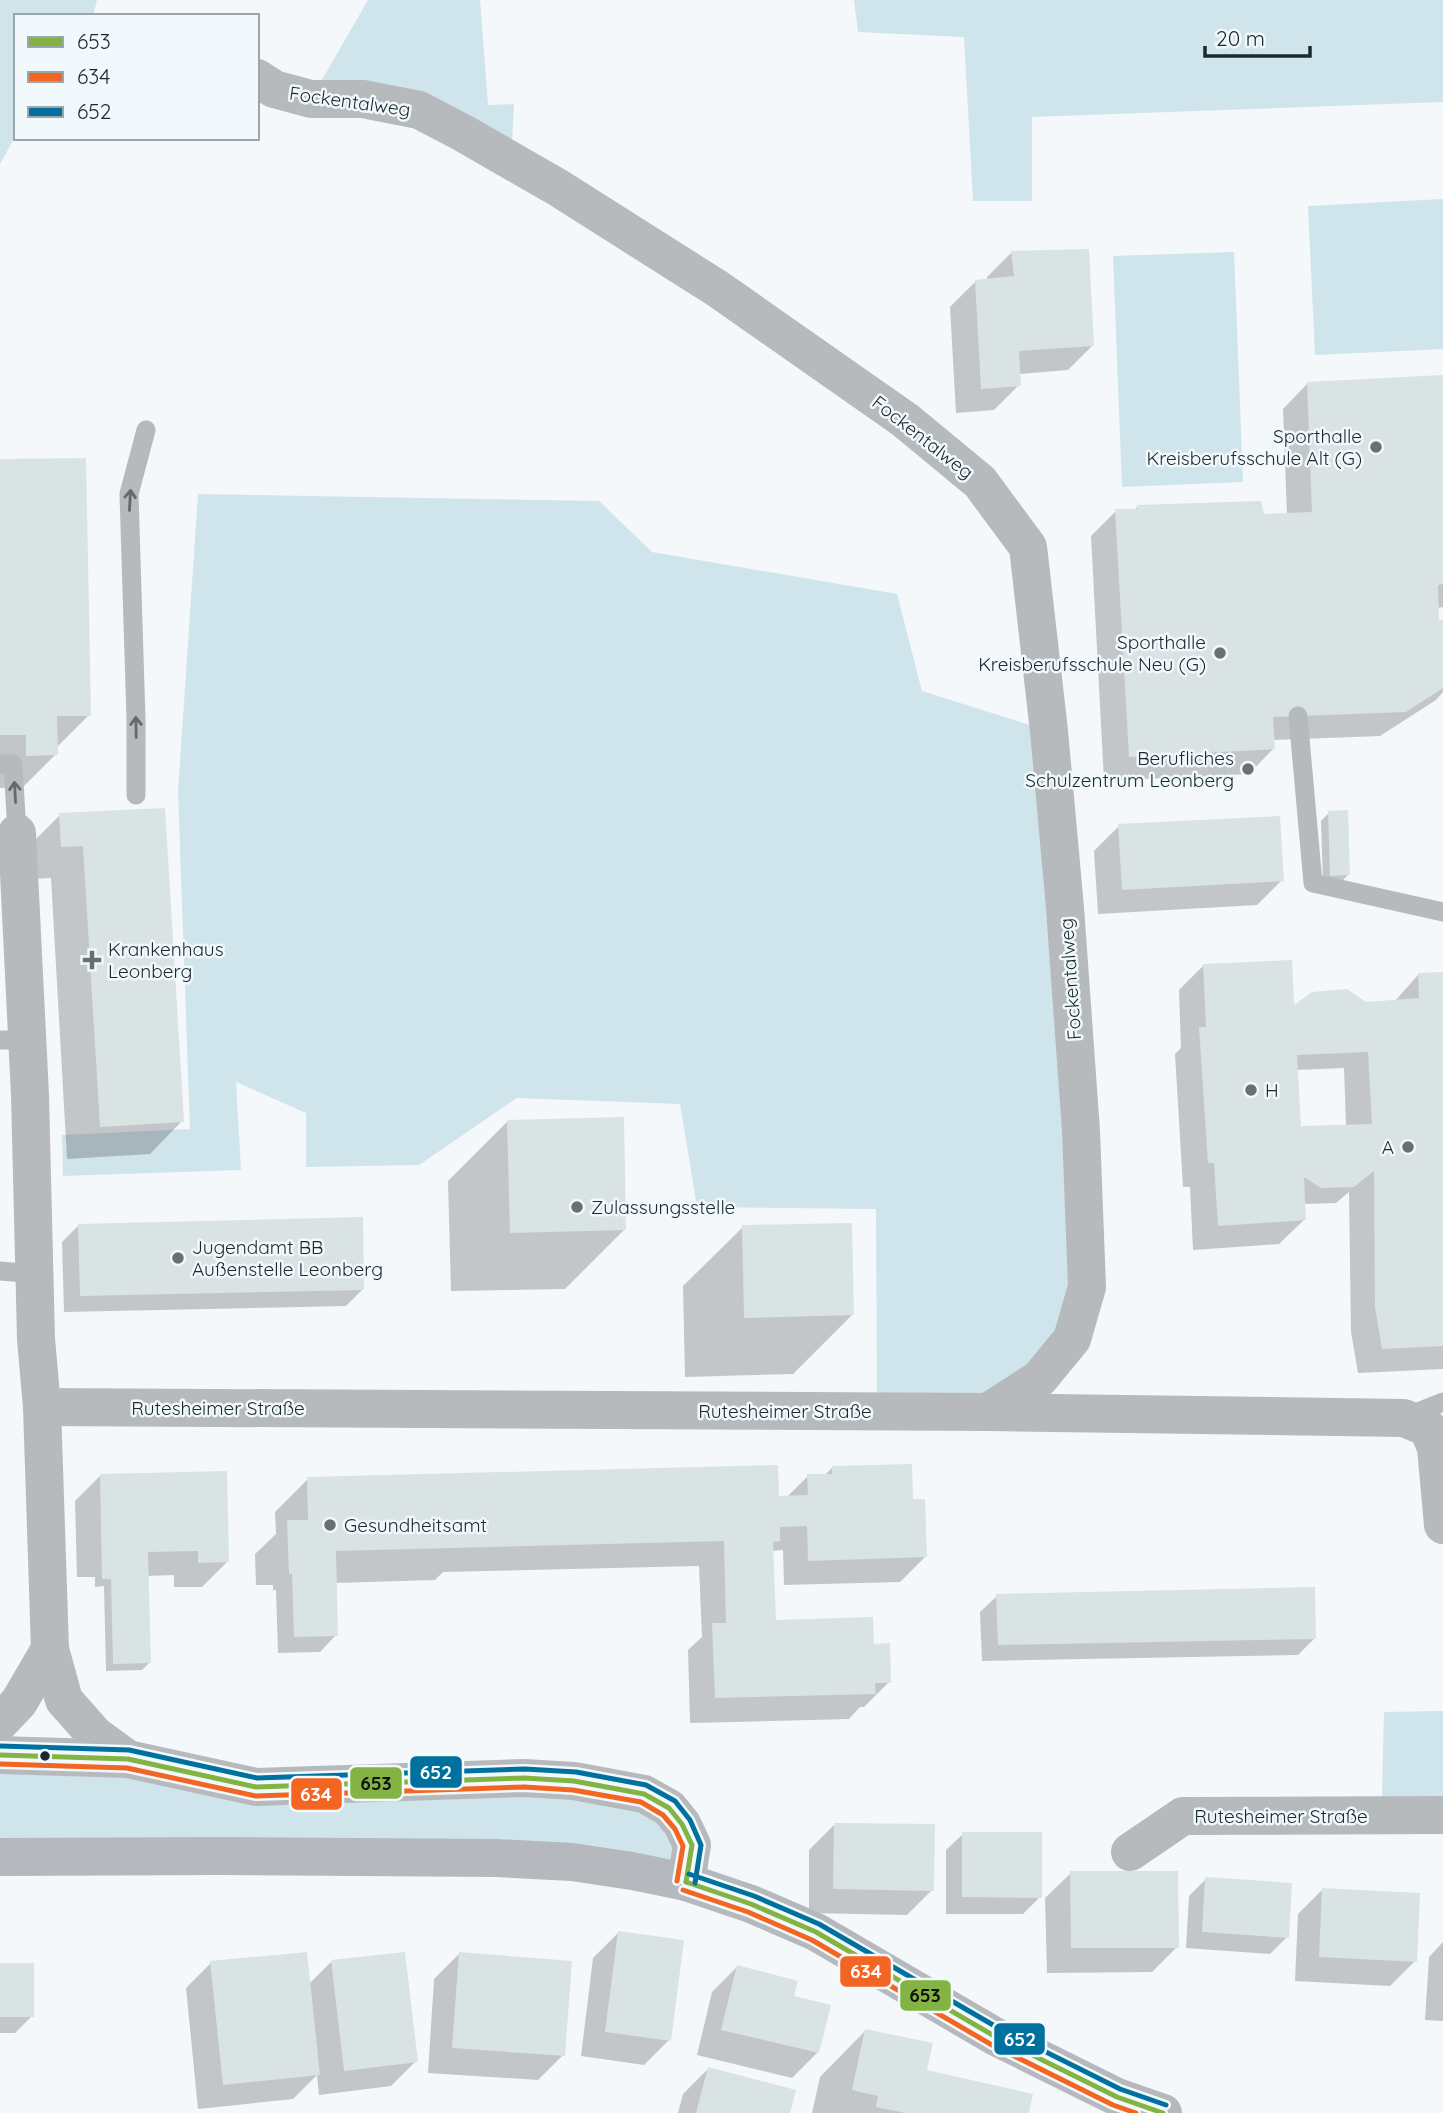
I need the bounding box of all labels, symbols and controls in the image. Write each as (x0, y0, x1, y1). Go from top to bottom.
legend (14, 14, 259, 140)
scale bar (1205, 14, 1310, 58)
text: 20 m (1216, 25, 1265, 51)
text: 653 (77, 28, 111, 54)
text: 634 (77, 63, 110, 89)
street label: Fockentalweg (288, 81, 412, 121)
text: 652 (77, 98, 111, 124)
street label: Fockentalweg (868, 390, 978, 484)
place label: Sporthalle Kreisberufsschule Alt (G) (1146, 424, 1362, 470)
marker: Sporthalle Kreisberufsschule Alt (G) (1368, 439, 1384, 455)
one-way arrow (124, 489, 137, 512)
place label: Sporthalle Kreisberufsschule Neu (G) (978, 630, 1206, 676)
marker: Sporthalle Kreisberufsschule Neu (G) (1212, 645, 1228, 661)
one-way arrow (130, 716, 143, 739)
place label: Berufliches Schulzentrum Leonberg (1025, 746, 1234, 792)
marker: Berufliches Schulzentrum Leonberg (1240, 761, 1256, 777)
one-way arrow (8, 780, 21, 803)
street label: Fockentalweg (1054, 917, 1086, 1041)
place label: Krankenhaus Leonberg (108, 937, 224, 983)
marker: Krankenhaus Leonberg (82, 950, 102, 970)
place label: H (1265, 1078, 1279, 1102)
marker: H (1243, 1082, 1259, 1098)
place label: A (1382, 1135, 1394, 1159)
marker: A (1400, 1139, 1416, 1155)
place label: Zulassungsstelle (591, 1195, 735, 1219)
marker: Zulassungsstelle (569, 1199, 585, 1215)
place label: Jugendamt BB Außenstelle Leonberg (192, 1235, 383, 1281)
marker: Jugendamt BB Außenstelle Leonberg (170, 1250, 186, 1266)
street label: Rutesheimer Straße (131, 1396, 305, 1420)
street label: Rutesheimer Straße (698, 1399, 872, 1423)
place label: Gesundheitsamt (344, 1513, 487, 1537)
marker: Gesundheitsamt (322, 1517, 338, 1533)
unlabelled marker (38, 1749, 52, 1763)
line badge: 652 (409, 1755, 463, 1789)
text: 652 (420, 1760, 452, 1784)
line badge: 653 (349, 1766, 403, 1800)
text: 653 (360, 1771, 392, 1795)
line badge: 634 (290, 1777, 343, 1811)
text: 634 (300, 1782, 332, 1806)
street label: Rutesheimer Straße (1194, 1804, 1368, 1828)
line badge: 634 (839, 1955, 892, 1988)
text: 634 (850, 1959, 882, 1983)
line badge: 653 (899, 1979, 952, 2012)
text: 653 (909, 1983, 941, 2007)
line badge: 652 (993, 2022, 1046, 2056)
text: 652 (1004, 2027, 1036, 2051)

